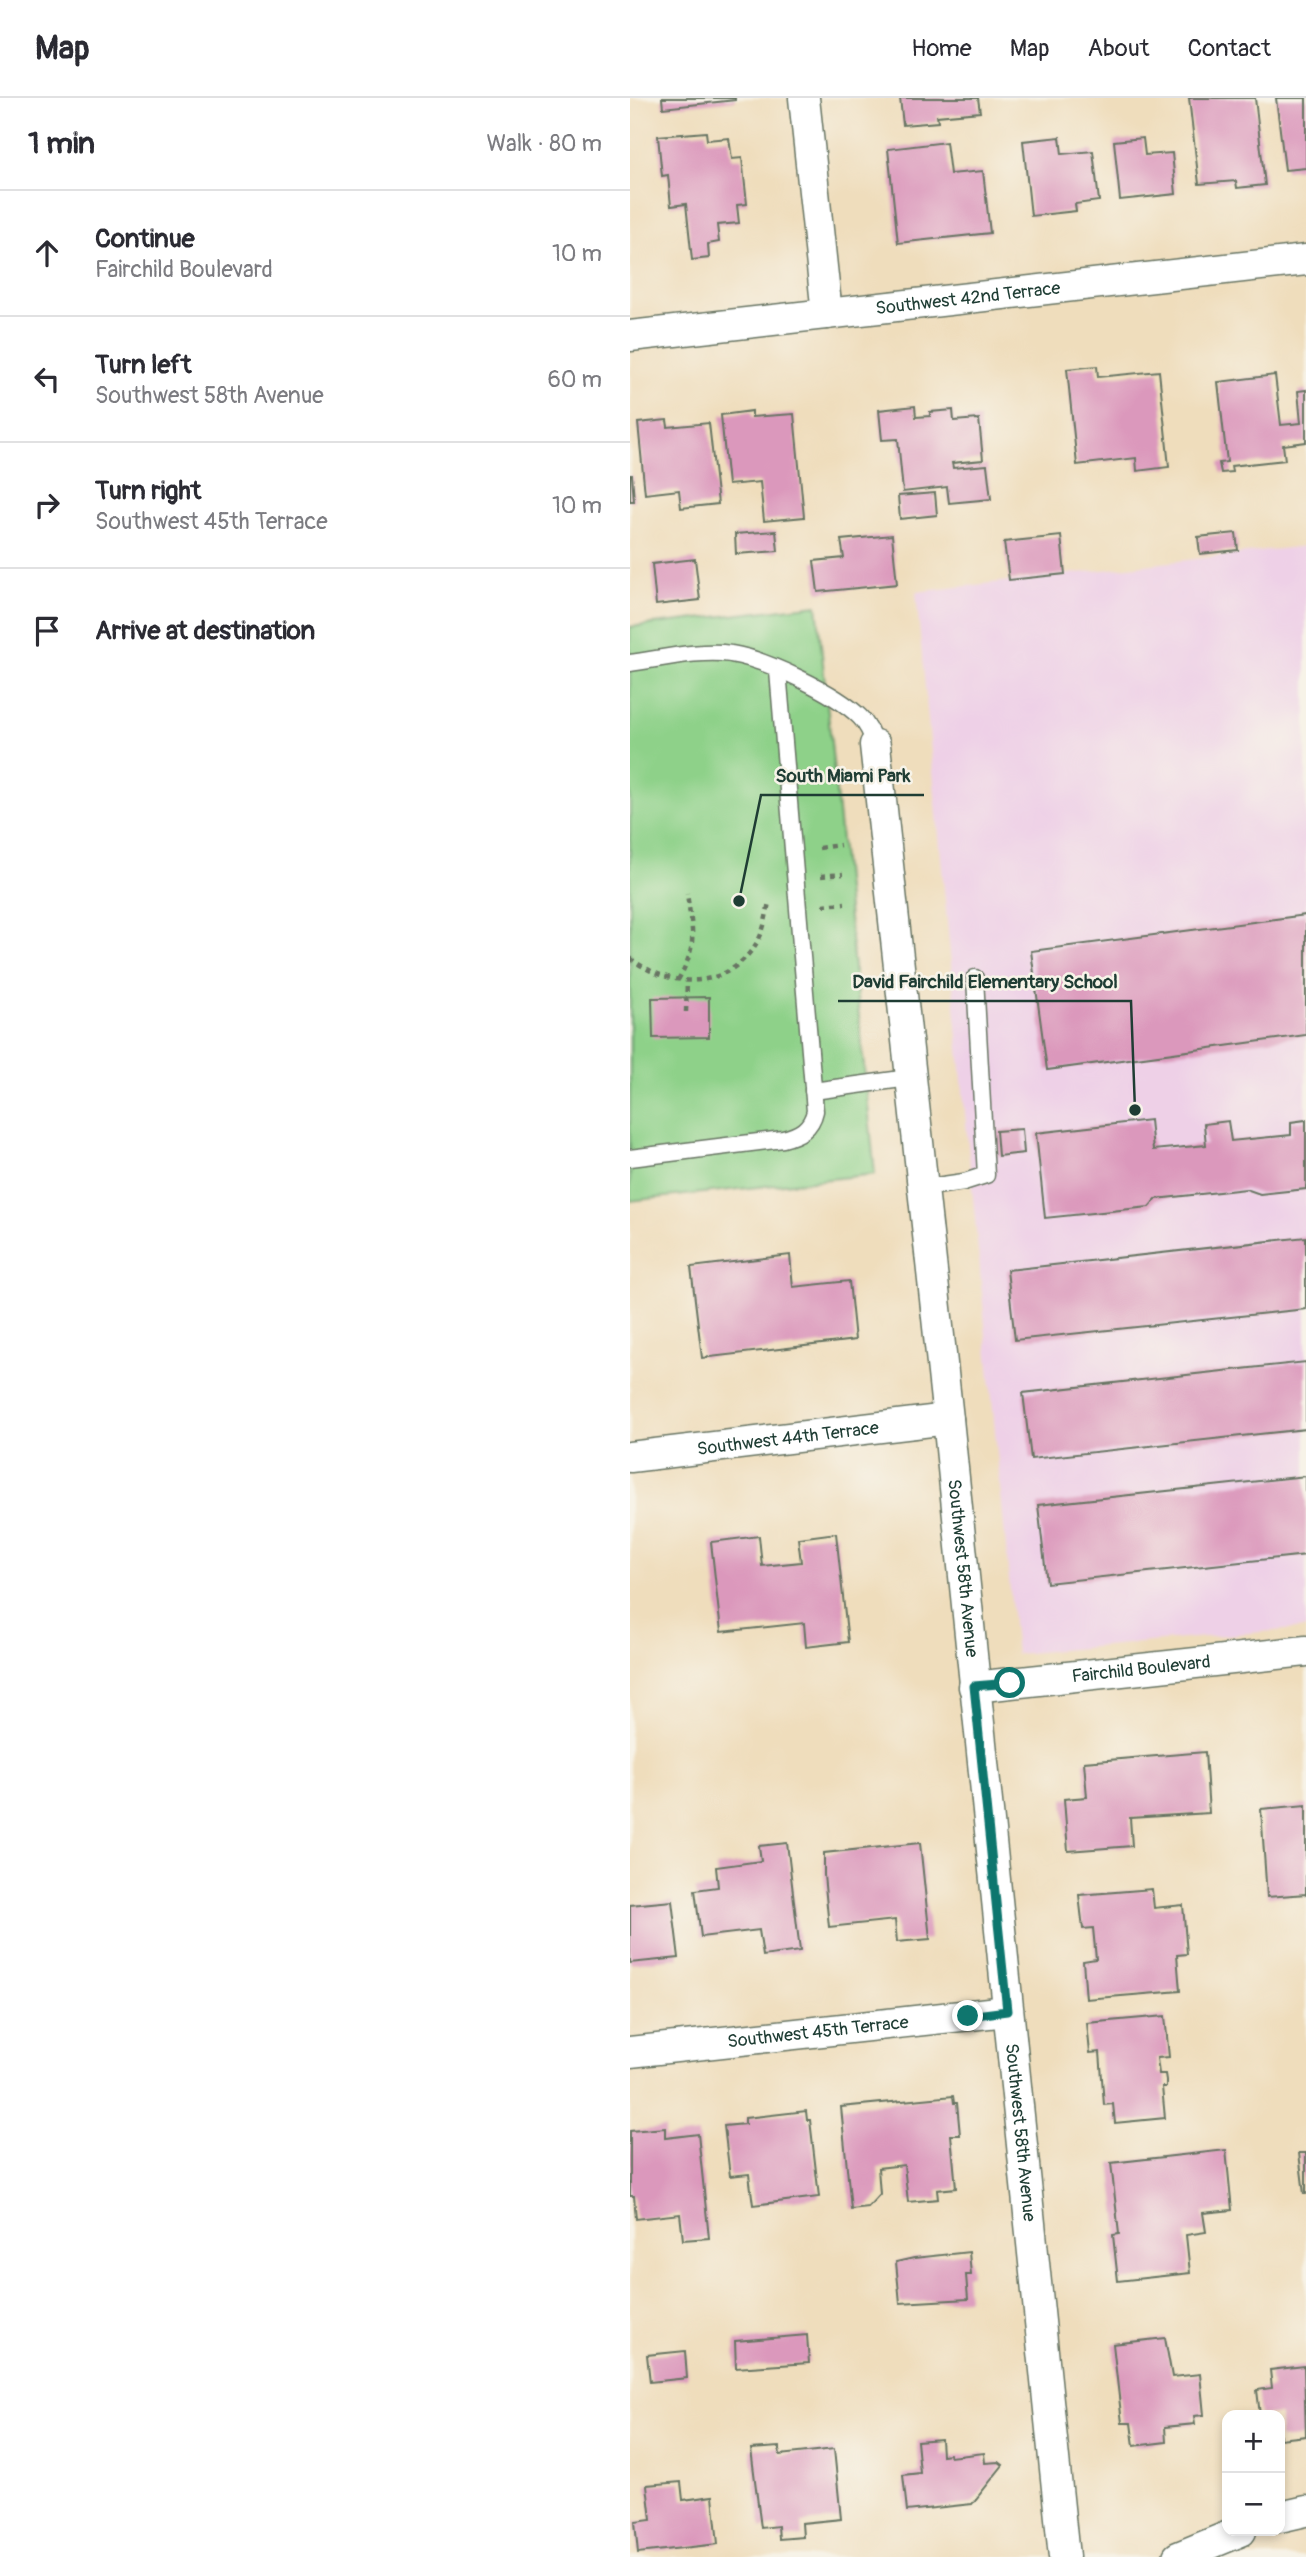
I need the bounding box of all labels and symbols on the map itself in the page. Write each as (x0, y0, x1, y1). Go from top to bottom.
street label: Southwest 42nd Terrace (874, 276, 1062, 320)
callout: South Miami Park (761, 755, 924, 795)
text: South Miami Park (775, 764, 912, 788)
callout: David Fairchild Elementary School (838, 961, 1131, 1001)
text: David Fairchild Elementary School (852, 970, 1118, 994)
street label: Southwest 44th Terrace (696, 1416, 880, 1460)
street label: Southwest 58th Avenue (943, 1478, 984, 1659)
street label: Fairchild Boulevard (1071, 1650, 1212, 1688)
route start (994, 1667, 1025, 1698)
route end (952, 2000, 983, 2031)
street label: Southwest 45th Terrace (726, 2010, 910, 2053)
street label: Southwest 58th Avenue (1000, 2042, 1041, 2223)

